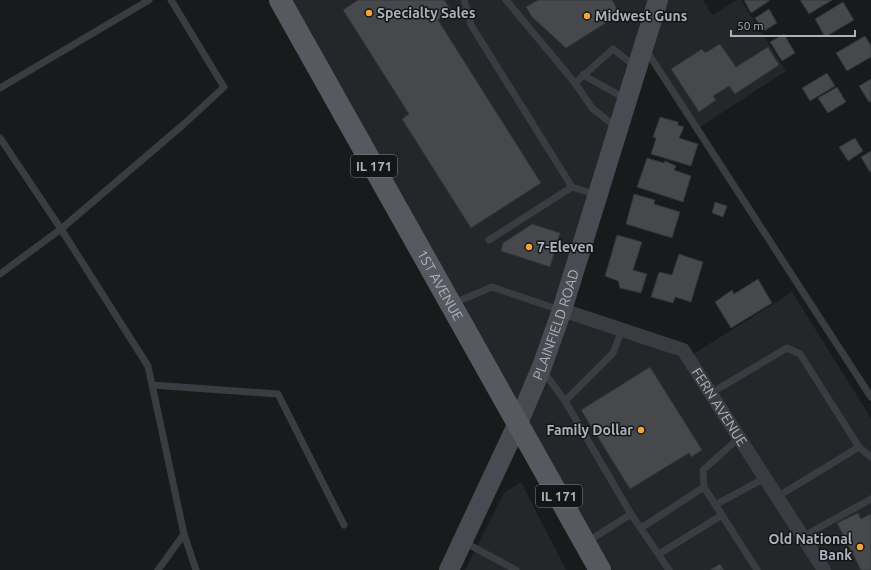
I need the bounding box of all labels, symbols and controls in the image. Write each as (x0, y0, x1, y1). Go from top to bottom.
place label: Specialty Sales (377, 5, 476, 21)
marker: Specialty Sales (364, 8, 374, 18)
place label: Midwest Guns (595, 8, 688, 24)
marker: Midwest Guns (582, 11, 592, 21)
scale bar (731, 12, 855, 38)
text: 50 m (737, 19, 764, 32)
road number: IL 171 (351, 155, 397, 177)
place label: 7-Eleven (537, 239, 594, 255)
marker: 7-Eleven (524, 242, 534, 252)
street label: 1ST AVENUE (414, 247, 466, 324)
street label: PLAINFIELD ROAD (529, 267, 582, 382)
street label: FERN AVENUE (689, 365, 750, 449)
place label: Family Dollar (546, 422, 633, 438)
marker: Family Dollar (636, 425, 646, 435)
road number: IL 171 (536, 485, 582, 507)
place label: Old National Bank (769, 531, 852, 563)
marker: Old National Bank (855, 542, 865, 552)

